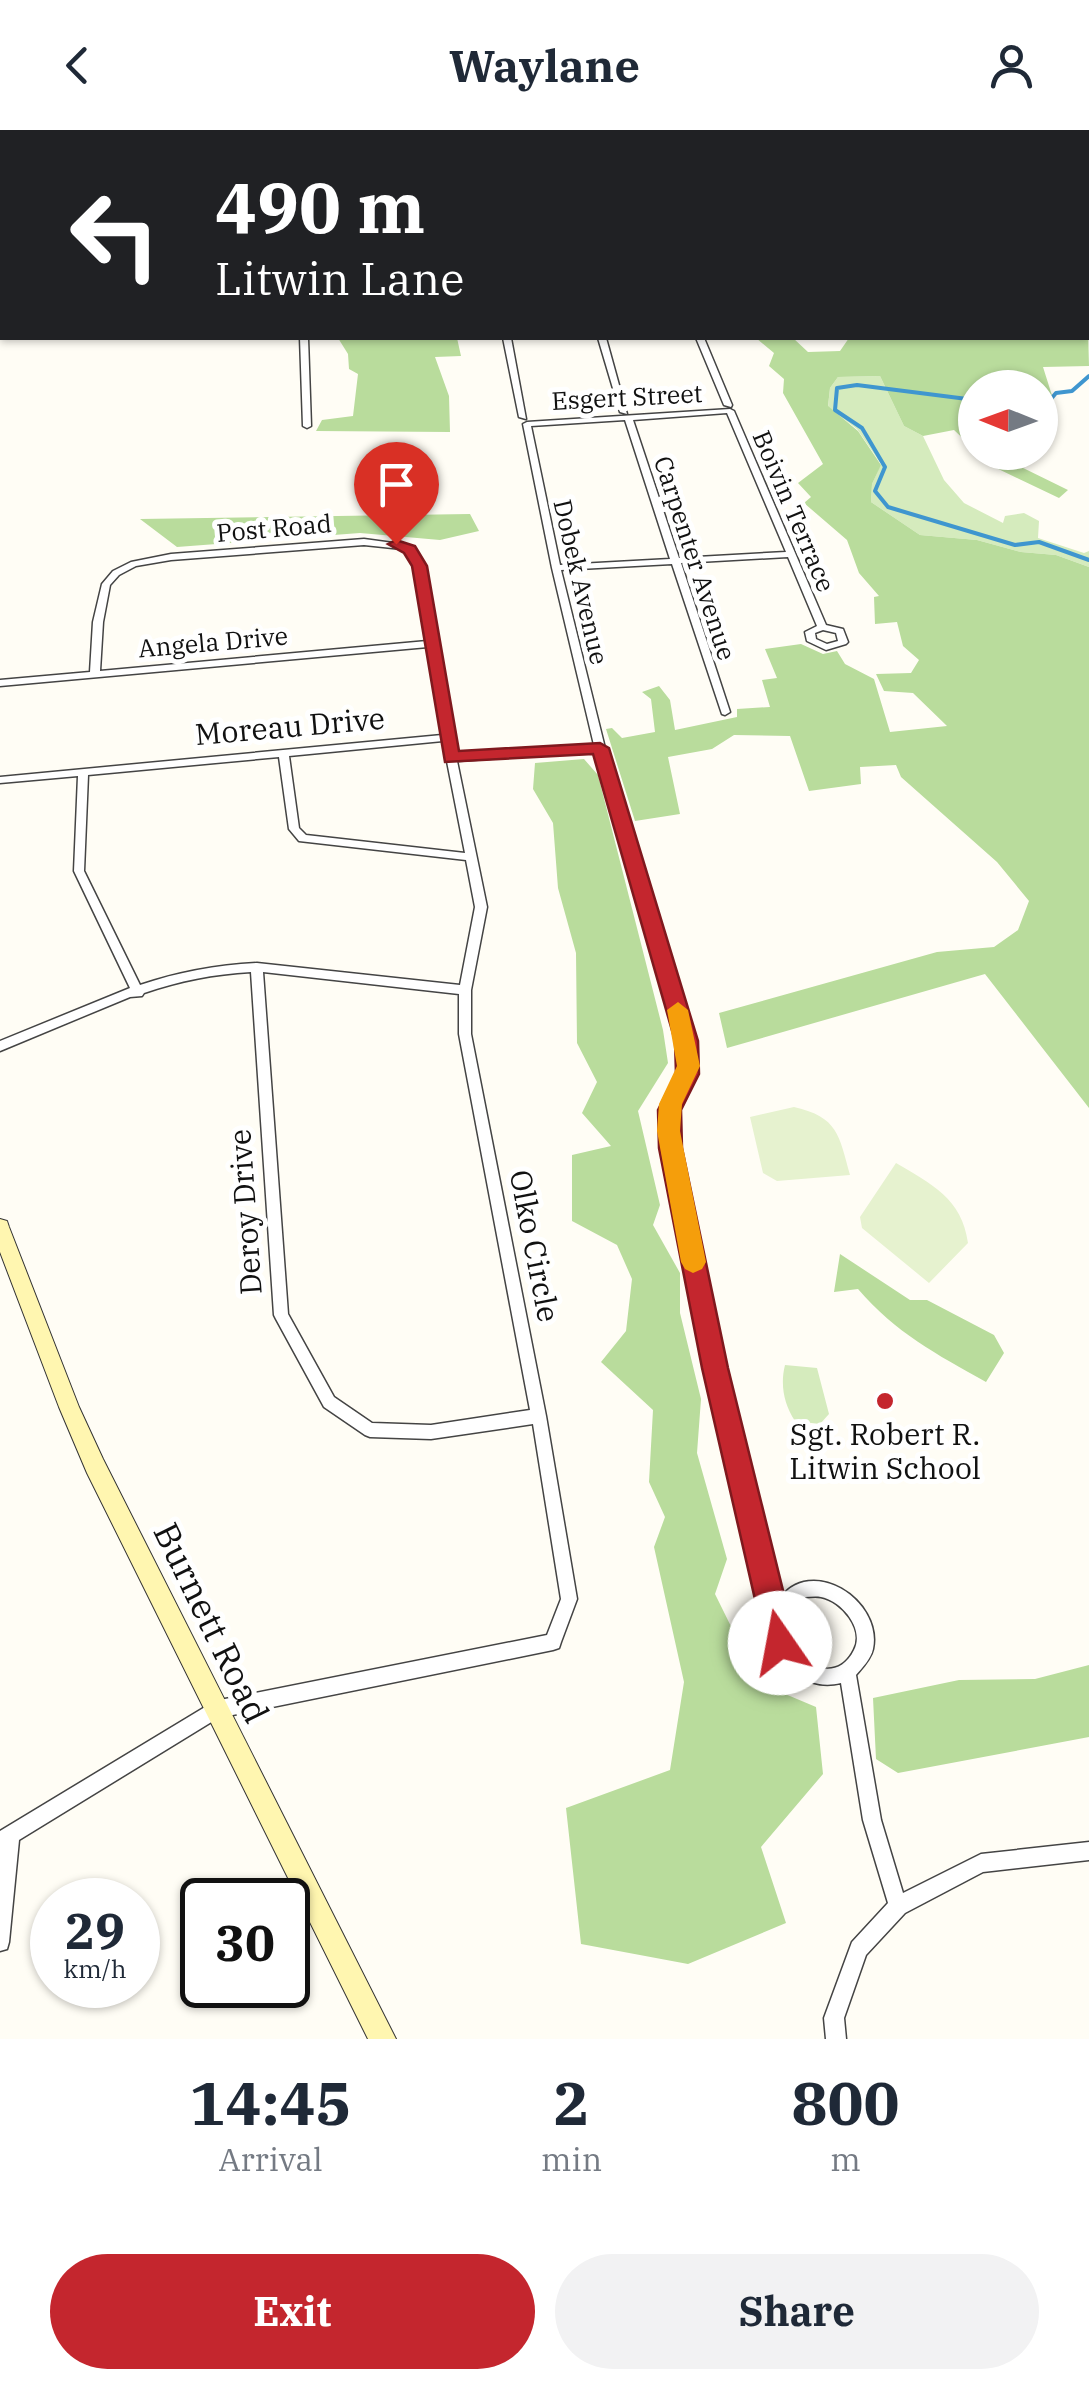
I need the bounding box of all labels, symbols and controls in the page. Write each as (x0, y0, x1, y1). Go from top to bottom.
text: Waylane (449, 36, 640, 94)
icon: back (50, 38, 105, 93)
icon: person (984, 38, 1039, 93)
text: 490 m (215, 161, 425, 252)
icon: left (50, 170, 180, 300)
text: Litwin Lane (215, 249, 464, 307)
north arrow (958, 370, 1058, 470)
map controls (958, 370, 1058, 470)
street label: Esgert Street (551, 376, 703, 417)
street label: Boivin Terrace (746, 425, 843, 596)
pin (354, 442, 439, 545)
street label: Carpenter Avenue (647, 452, 744, 664)
icon: arrive (369, 457, 424, 512)
street label: Dobek Avenue (546, 496, 617, 668)
street label: Post Road (215, 506, 333, 549)
street label: Angela Drive (137, 619, 289, 664)
street label: Moreau Drive (193, 698, 386, 753)
street label: Deroy Drive (219, 1128, 270, 1296)
street label: Olko Circle (502, 1166, 569, 1325)
marker: Sgt. Robert R. Litwin School (874, 1390, 896, 1412)
place label: Sgt. Robert R. Litwin School (789, 1414, 981, 1487)
street label: Burnett Road (144, 1515, 280, 1730)
position arrow (728, 1591, 832, 1695)
speed limit sign: 30 (180, 1878, 310, 2008)
text: 29 (65, 1898, 125, 1963)
text: km/h (63, 1952, 127, 1985)
text: 14:45 (189, 2063, 352, 2142)
text: 2 (554, 2063, 590, 2142)
text: 800 (792, 2063, 900, 2142)
text: Arrival (218, 2138, 323, 2180)
text: min (541, 2138, 602, 2180)
text: m (830, 2138, 861, 2180)
button: Exit (50, 2254, 535, 2369)
button: Share (555, 2254, 1039, 2369)

